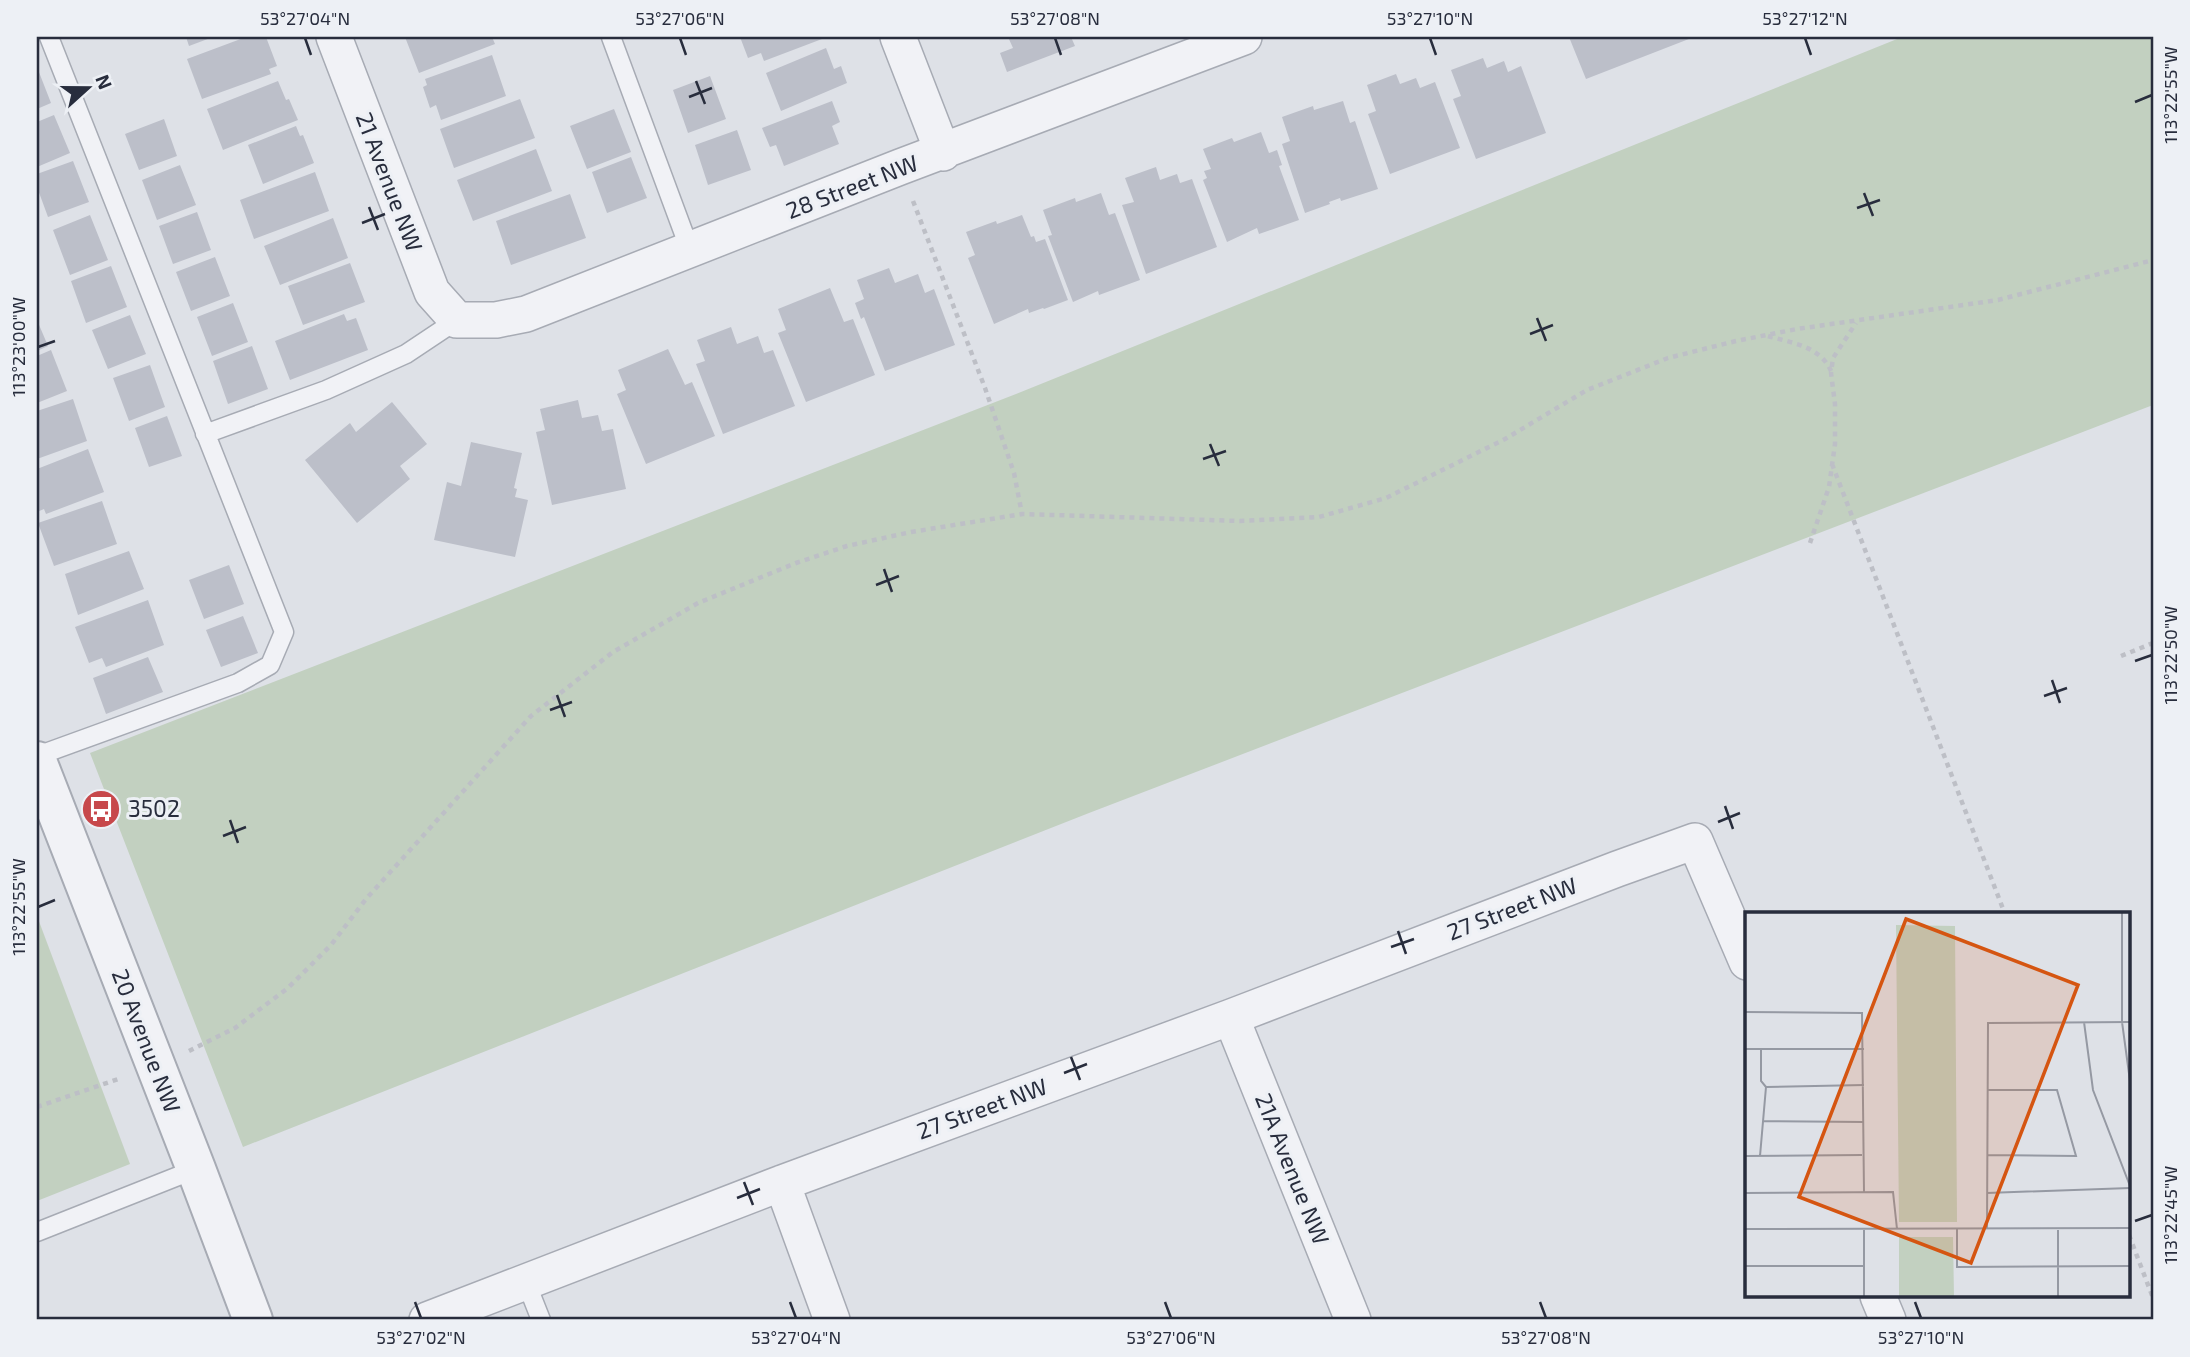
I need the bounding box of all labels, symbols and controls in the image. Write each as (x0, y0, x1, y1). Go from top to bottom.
text: 53°27'04"N (260, 7, 350, 29)
text: 53°27'06"N (635, 7, 725, 29)
text: 53°27'08"N (1010, 7, 1100, 29)
text: 53°27'10"N (1387, 7, 1473, 29)
text: 53°27'12"N (1762, 7, 1848, 29)
text: 113°22'55"W (2159, 46, 2181, 144)
north arrow (52, 52, 122, 122)
text: N (91, 71, 118, 92)
street label: 21 Avenue NW (351, 108, 429, 255)
street label: 28 Street NW (782, 148, 922, 224)
text: 113°23'00"W (7, 297, 29, 397)
text: 113°22'50"W (2159, 606, 2181, 704)
bus stop icon: 3502 (80, 788, 122, 830)
place label: 3502 (128, 794, 180, 822)
text: 113°22'55"W (7, 858, 29, 956)
street label: 27 Street NW (1443, 870, 1581, 946)
inset map (1745, 912, 2130, 1298)
street label: 20 Avenue NW (107, 965, 187, 1117)
street label: 27 Street NW (913, 1071, 1051, 1145)
street label: 21A Avenue NW (1250, 1089, 1336, 1249)
text: 113°22'45"W (2159, 1166, 2181, 1264)
text: 53°27'02"N (376, 1326, 466, 1348)
text: 53°27'04"N (751, 1326, 841, 1348)
text: 53°27'06"N (1126, 1326, 1216, 1348)
text: 53°27'08"N (1501, 1326, 1591, 1348)
text: 53°27'10"N (1878, 1326, 1964, 1348)

